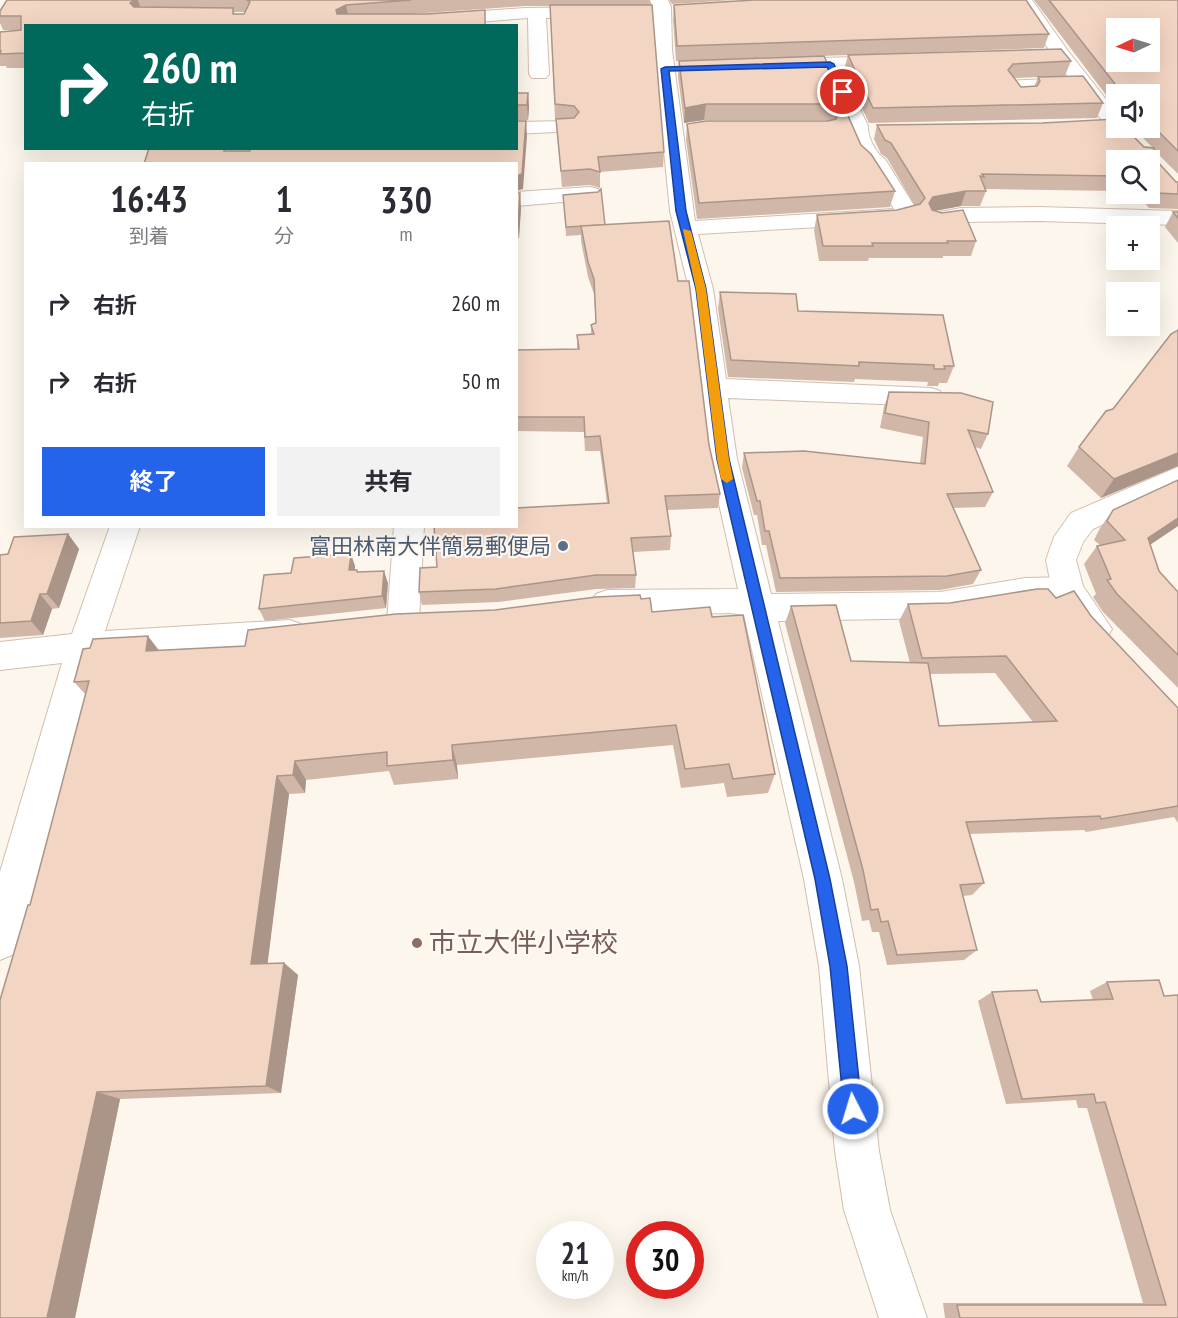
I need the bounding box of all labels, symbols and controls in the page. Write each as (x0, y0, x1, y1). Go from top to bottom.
north arrow (1106, 18, 1160, 72)
map controls (1106, 18, 1160, 336)
text: 260 m (141, 40, 238, 95)
icon: right (42, 48, 120, 126)
pin (817, 66, 868, 117)
icon: arrive (826, 75, 859, 108)
button: sound (1106, 84, 1160, 138)
text: 右折 (141, 97, 195, 131)
button: search (1106, 150, 1160, 204)
text: 16:43 (110, 175, 188, 222)
text: 1 (276, 175, 293, 222)
text: 330 (380, 176, 432, 223)
button: + (1106, 216, 1160, 270)
text: m (400, 221, 413, 247)
text: 到着 (129, 223, 169, 249)
text: 分 (274, 223, 294, 249)
button: − (1106, 282, 1160, 336)
icon: right (42, 287, 75, 320)
text: 260 m (451, 289, 500, 317)
text: 右折 (93, 291, 137, 319)
icon: right (42, 365, 75, 398)
text: 50 m (461, 367, 500, 395)
text: 右折 (93, 369, 137, 397)
button: 終了 (42, 447, 265, 516)
button: 共有 (277, 447, 500, 516)
place label: 富田林南大伴簡易郵便局 (309, 532, 551, 560)
marker: 富田林南大伴簡易郵便局 (556, 539, 570, 553)
place label: 市立大伴小学校 (429, 925, 618, 959)
marker: 市立大伴小学校 (410, 936, 424, 950)
position arrow (821, 1077, 885, 1141)
speed limit sign: 30 (626, 1221, 704, 1299)
text: 21 (561, 1233, 589, 1272)
text: km/h (562, 1266, 588, 1285)

